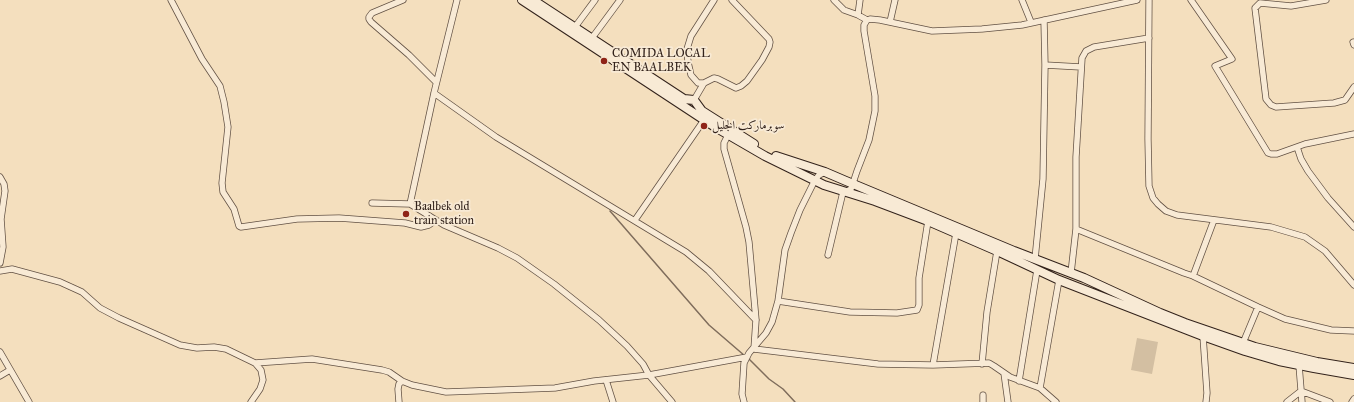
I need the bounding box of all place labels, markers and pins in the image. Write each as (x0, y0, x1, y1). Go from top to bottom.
place label: COMIDA LOCAL EN BAALBEK (612, 47, 710, 75)
marker: COMIDA LOCAL EN BAALBEK (599, 56, 609, 66)
place label: سوبرماركت الجليل (712, 119, 784, 133)
marker: سوبرماركت الجليل (699, 121, 709, 131)
place label: Baalbek old train station (414, 200, 474, 228)
marker: Baalbek old train station (401, 209, 411, 219)

